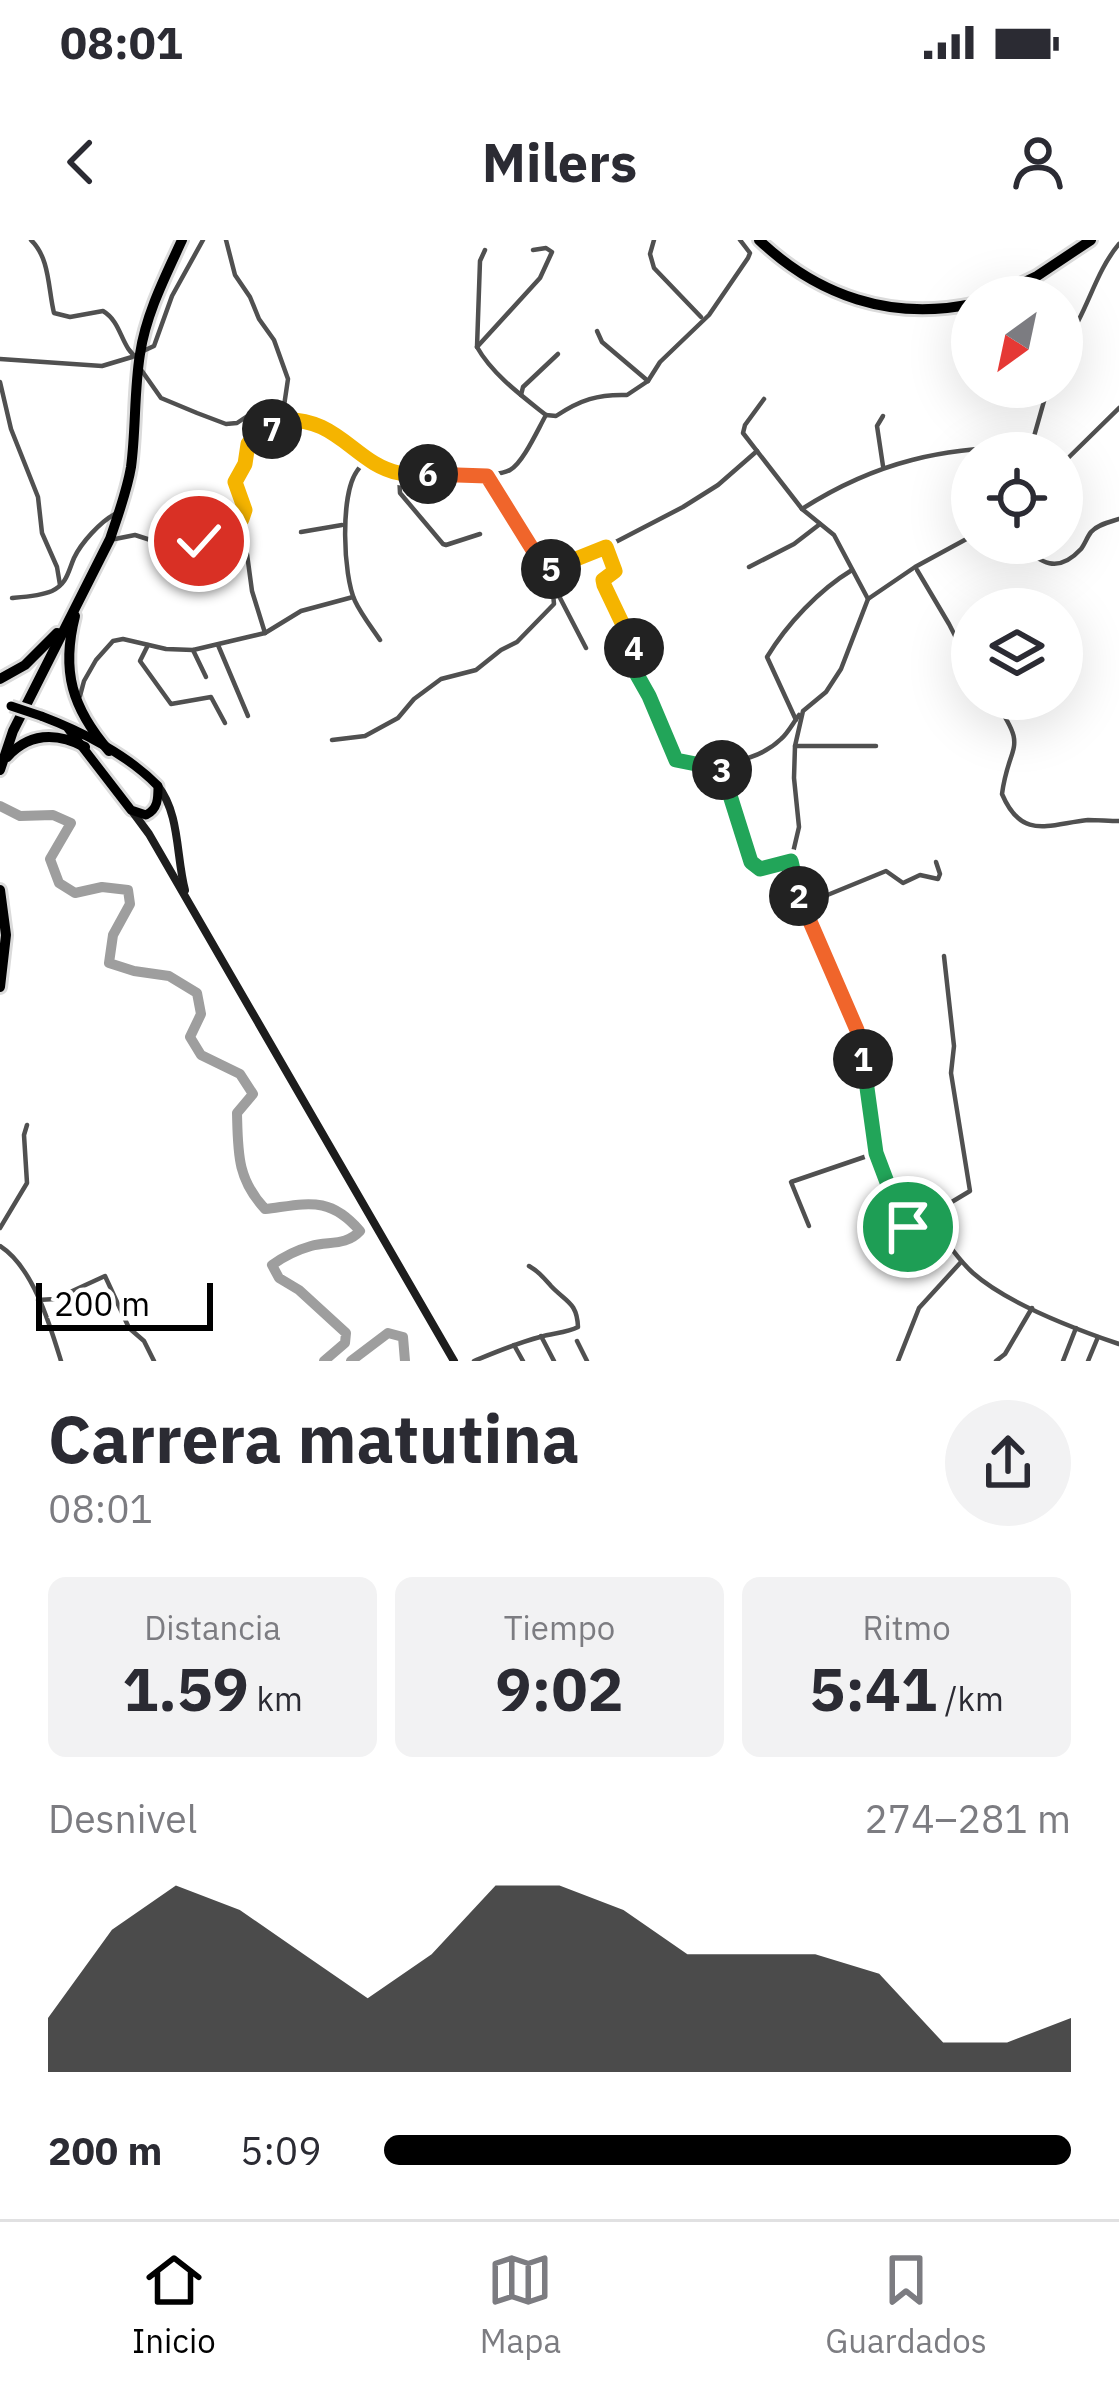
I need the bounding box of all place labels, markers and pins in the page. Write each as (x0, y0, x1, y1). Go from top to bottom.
pin: 7 (242, 399, 302, 459)
pin: 6 (398, 444, 458, 504)
pin (148, 490, 250, 592)
pin: 5 (521, 539, 581, 599)
pin: 4 (604, 618, 664, 678)
pin: 3 (692, 740, 752, 800)
pin: 2 (769, 866, 829, 926)
pin: 1 (833, 1029, 893, 1089)
pin (857, 1176, 959, 1278)

